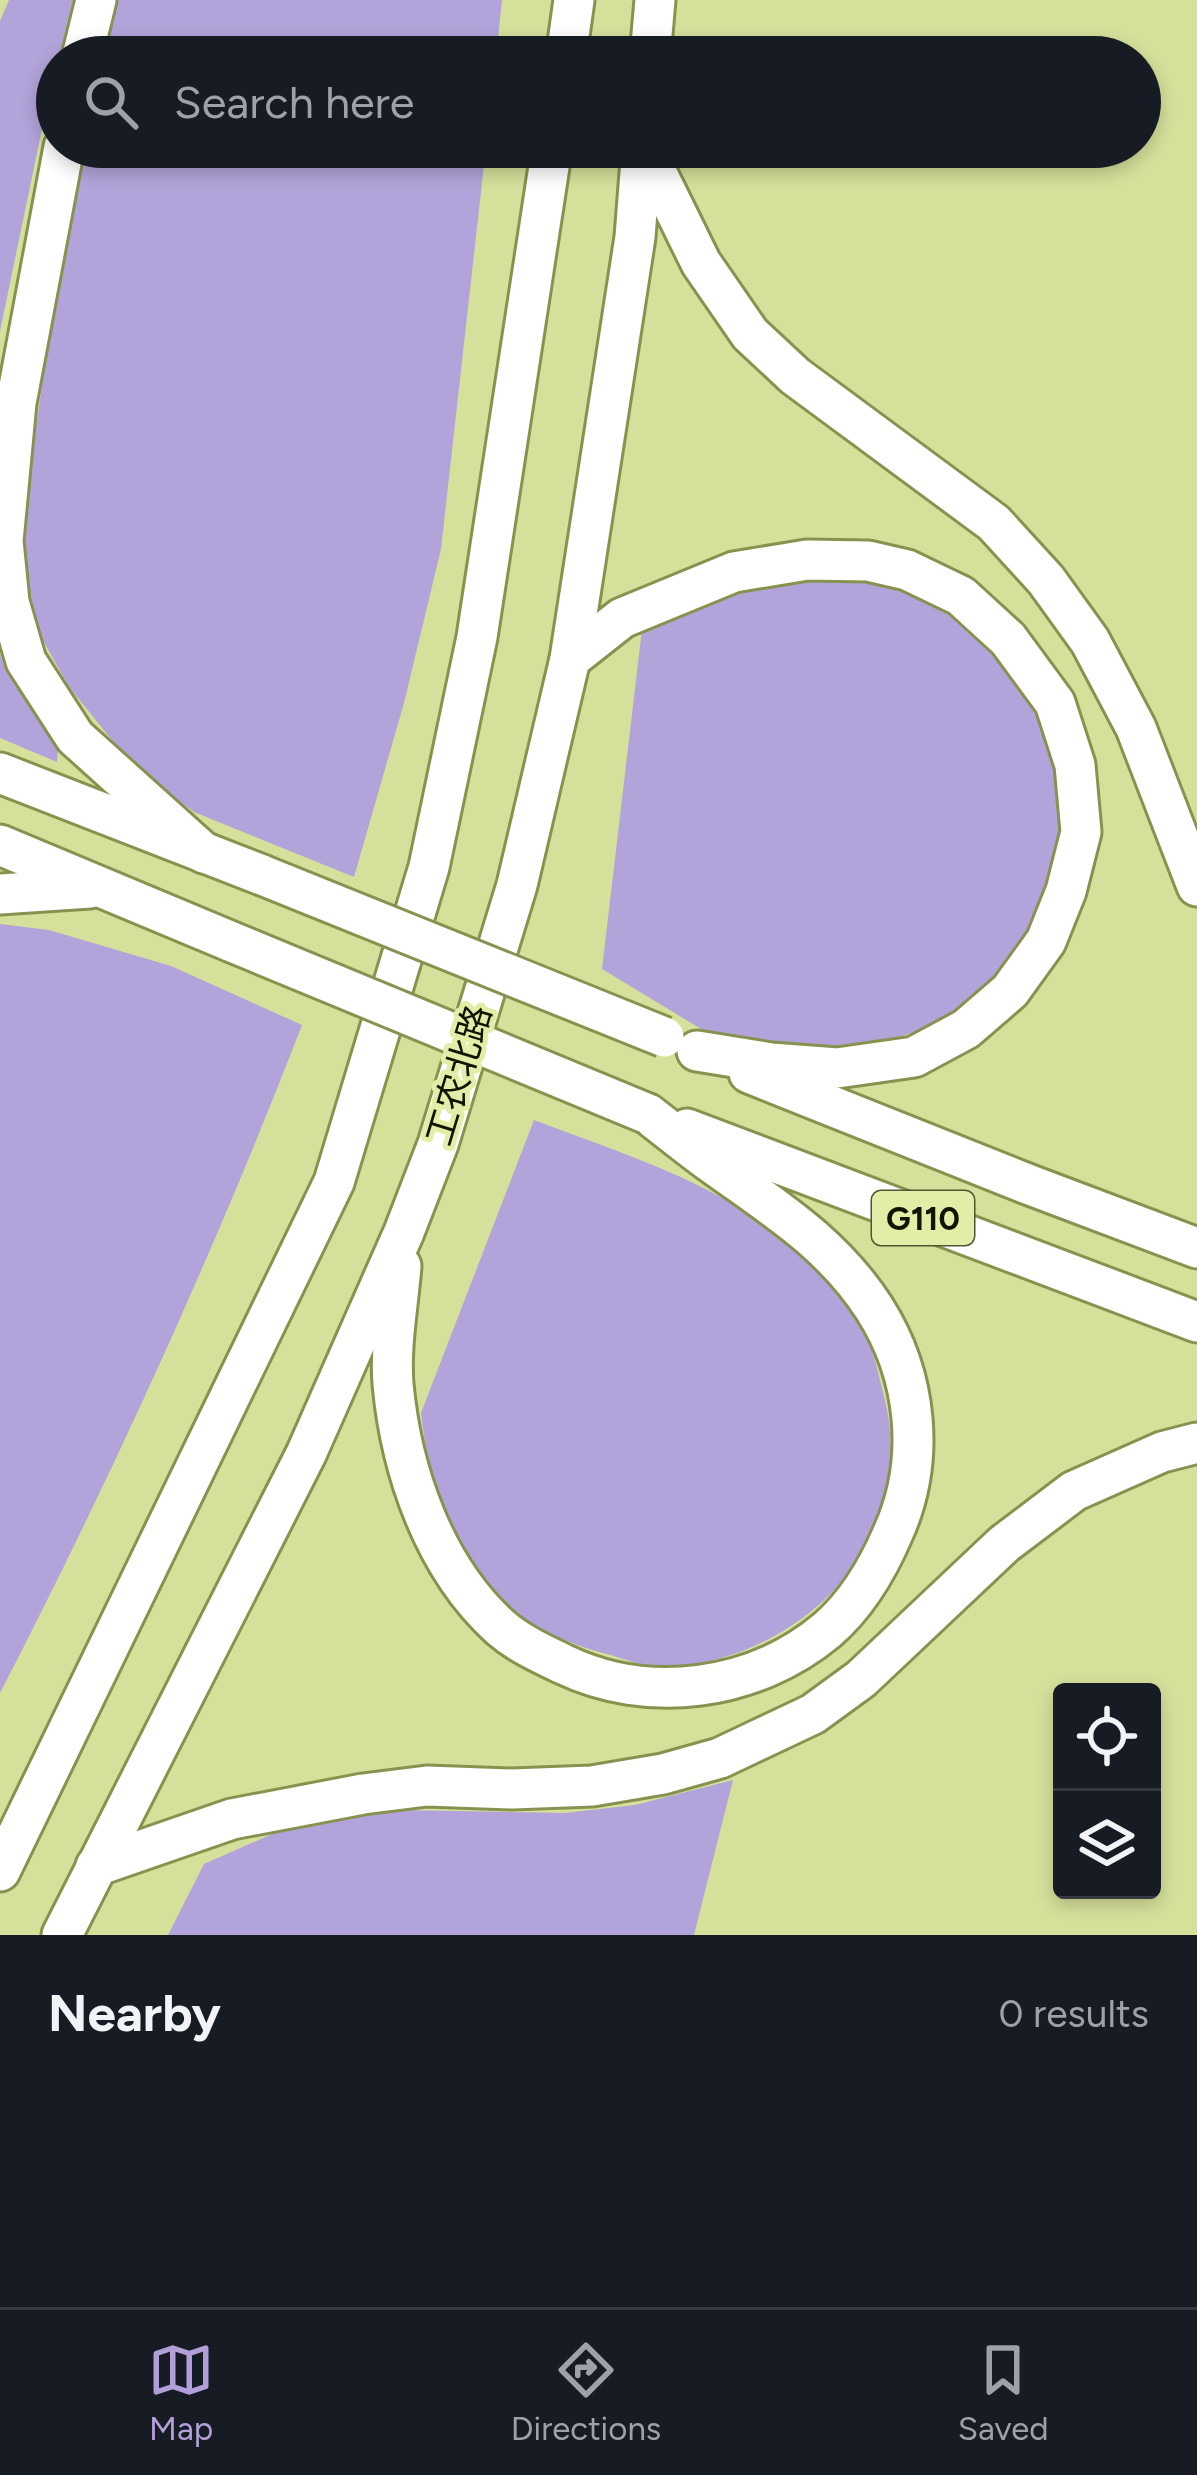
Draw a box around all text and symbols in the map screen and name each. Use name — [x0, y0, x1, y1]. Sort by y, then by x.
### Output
search box — [36, 36, 1161, 168]
icon: search — [78, 69, 144, 135]
text: Search here — [174, 75, 414, 129]
street label: 工农北路 — [417, 1000, 500, 1150]
road number: G110 — [872, 1191, 974, 1245]
map controls — [1053, 1683, 1161, 1899]
button: locate — [1053, 1683, 1161, 1791]
button: layers — [1053, 1791, 1161, 1899]
text: Nearby — [48, 1983, 221, 2044]
text: 0 results — [998, 1990, 1149, 2037]
tab: Map — [148, 2337, 214, 2448]
tab: Directions — [511, 2337, 661, 2448]
tab: Saved — [958, 2337, 1049, 2448]

